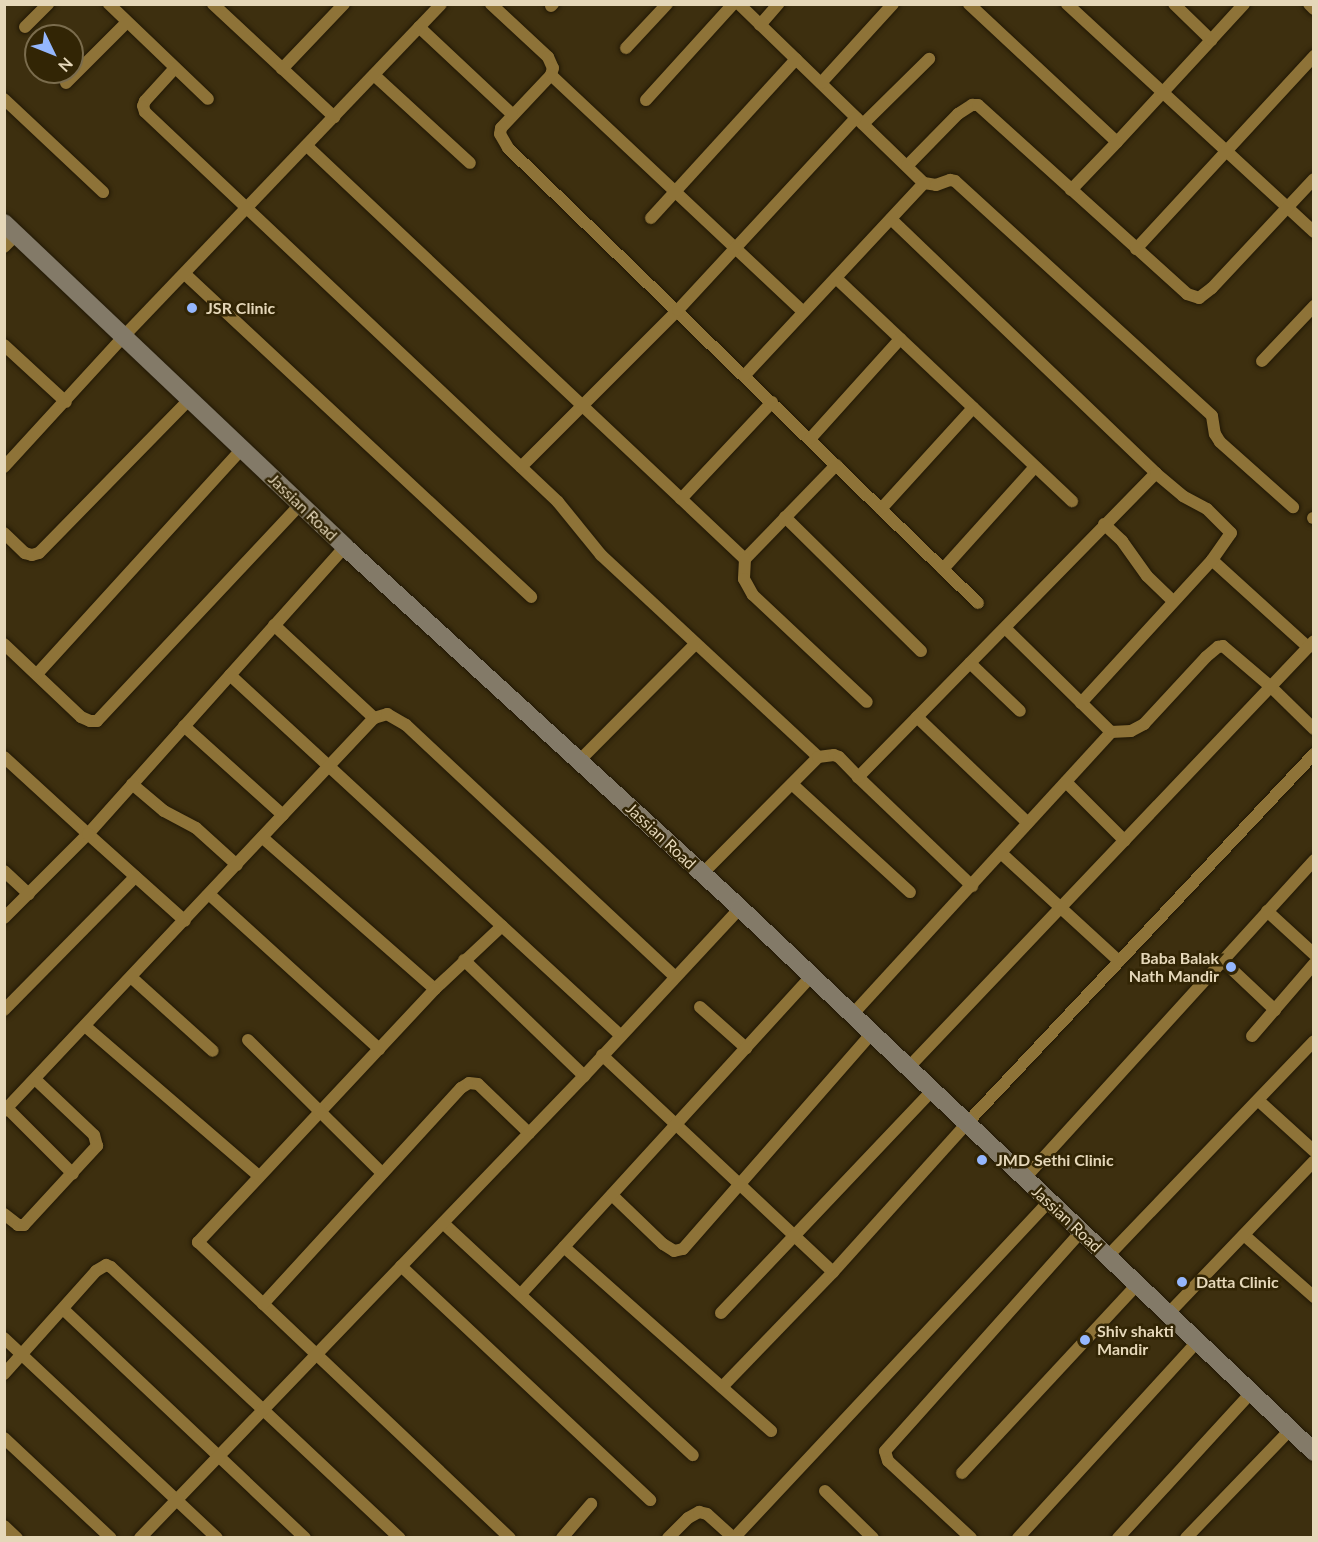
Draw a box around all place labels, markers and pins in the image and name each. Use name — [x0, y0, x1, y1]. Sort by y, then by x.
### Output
place label: JSR Clinic — [206, 298, 275, 318]
marker: JSR Clinic — [183, 299, 201, 317]
place label: Baba Balak Nath Mandir — [1129, 948, 1219, 986]
marker: Baba Balak Nath Mandir — [1224, 960, 1238, 974]
place label: JMD Sethi Clinic — [996, 1150, 1114, 1170]
marker: JMD Sethi Clinic — [973, 1151, 991, 1169]
place label: Datta Clinic — [1196, 1272, 1279, 1292]
marker: Datta Clinic — [1173, 1273, 1191, 1291]
place label: Shiv shakti Mandir — [1097, 1321, 1174, 1359]
marker: Shiv shakti Mandir — [1078, 1333, 1092, 1347]

